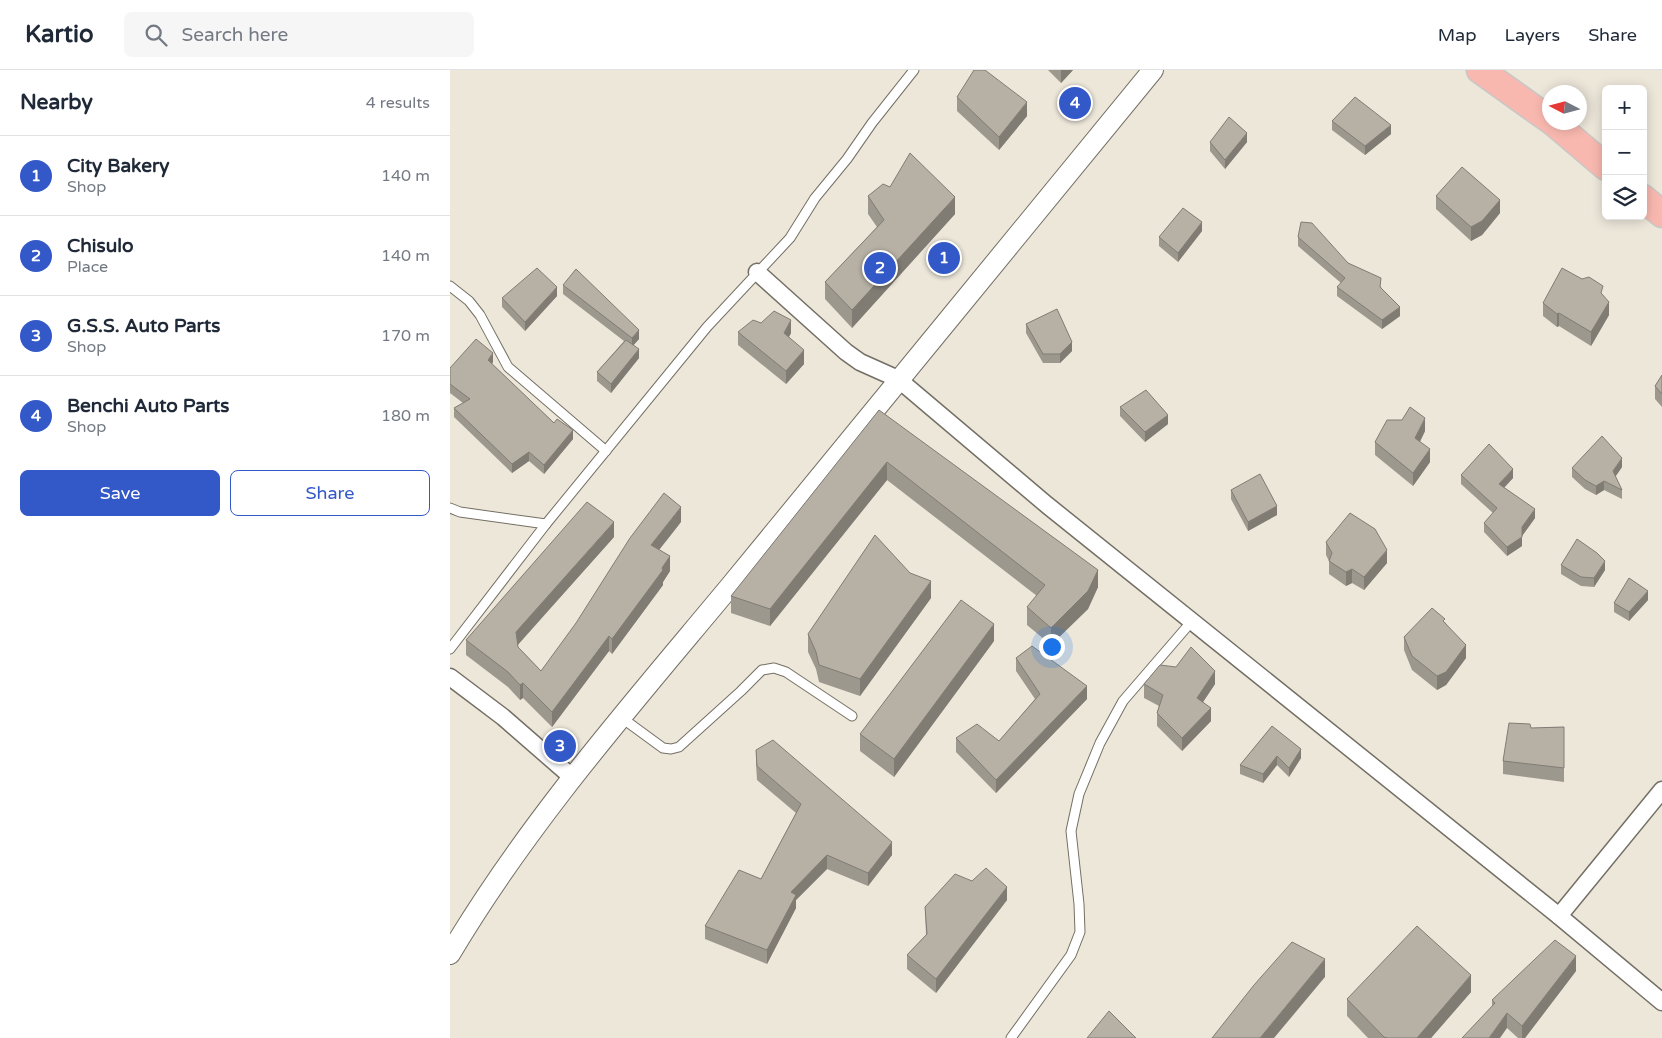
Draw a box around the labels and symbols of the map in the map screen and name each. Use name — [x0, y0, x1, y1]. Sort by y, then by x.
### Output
pin: 4 — [1059, 84, 1091, 122]
north arrow — [1542, 85, 1587, 130]
pin: 1 — [928, 239, 960, 277]
pin: 2 — [864, 249, 896, 287]
your location — [1039, 634, 1065, 660]
pin: 3 — [544, 727, 576, 765]

